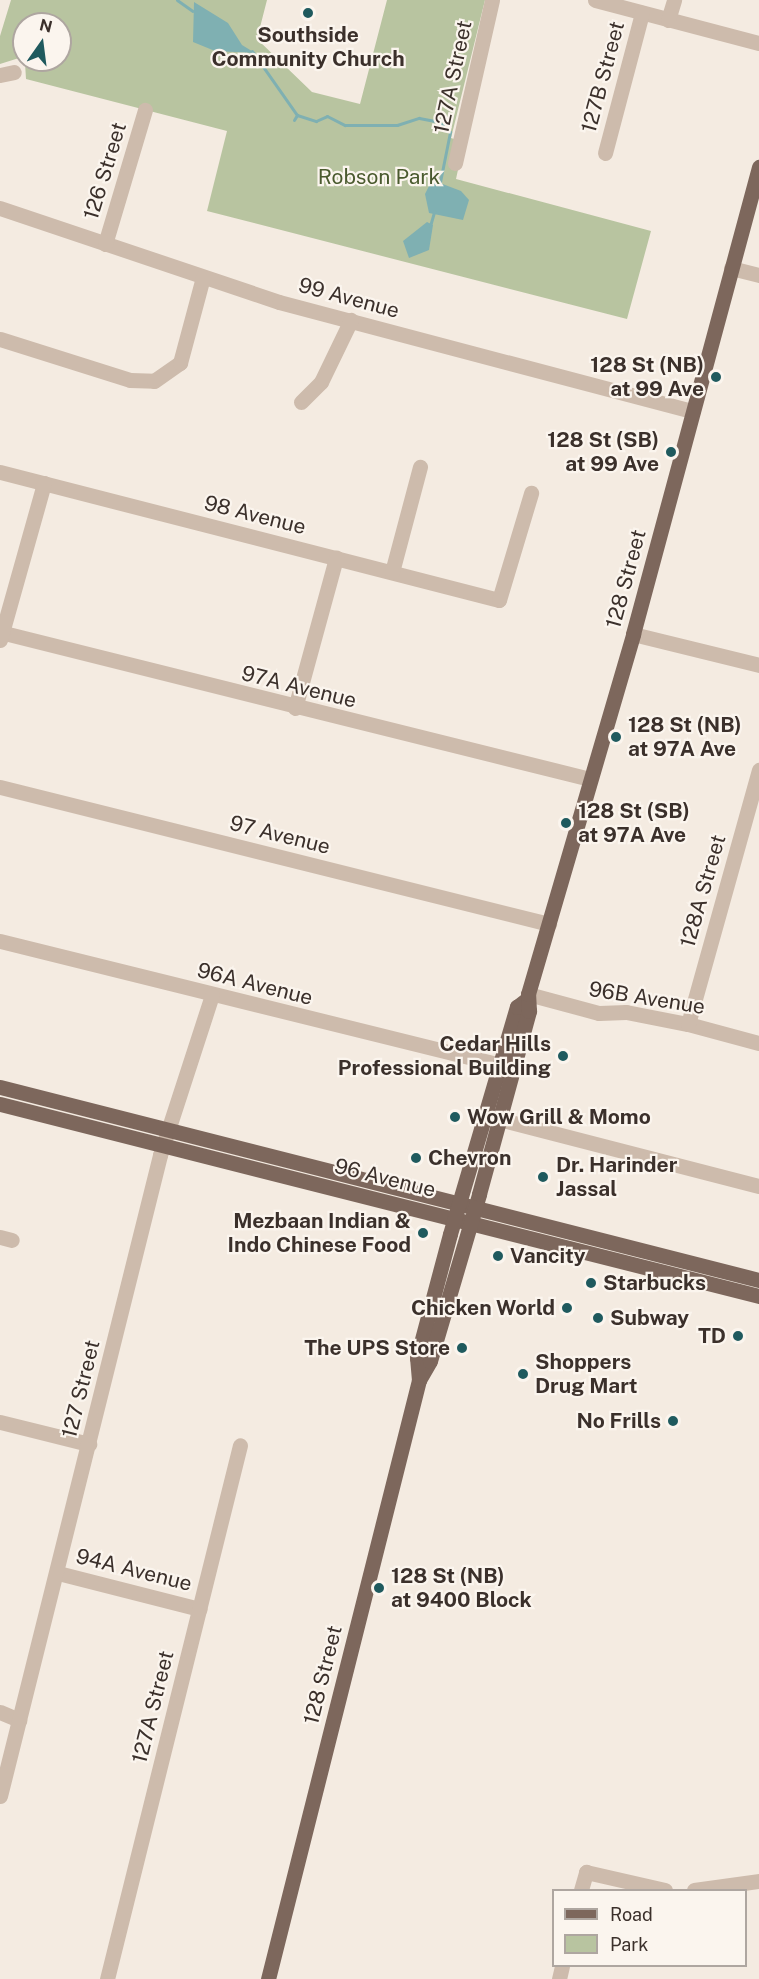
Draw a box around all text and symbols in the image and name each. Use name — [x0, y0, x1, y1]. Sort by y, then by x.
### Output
marker: Southside Community Church — [301, 6, 315, 20]
north arrow — [12, 12, 72, 72]
text: N — [38, 15, 54, 37]
street label: 127A Street — [429, 18, 477, 136]
street label: 127B Street — [576, 19, 630, 135]
place label: Southside Community Church — [211, 22, 405, 72]
street label: 126 Street — [78, 119, 132, 223]
park label: Robson Park — [318, 164, 440, 190]
street label: 99 Avenue — [296, 272, 402, 324]
place label: 128 St (NB) at 99 Ave — [590, 352, 704, 402]
marker: 128 St (NB) at 99 Ave — [709, 370, 723, 384]
place label: 128 St (SB) at 99 Ave — [547, 427, 659, 477]
marker: 128 St (SB) at 99 Ave — [664, 445, 678, 459]
street label: 98 Avenue — [202, 490, 308, 540]
street label: 128 Street — [601, 527, 651, 631]
street label: 97A Avenue — [239, 661, 359, 713]
place label: 128 St (NB) at 97A Ave — [628, 712, 742, 762]
marker: 128 St (NB) at 97A Ave — [609, 730, 623, 744]
place label: 128 St (SB) at 97A Ave — [578, 798, 690, 848]
street label: 97 Avenue — [227, 810, 333, 860]
marker: 128 St (SB) at 97A Ave — [559, 816, 573, 830]
street label: 128A Street — [675, 832, 731, 950]
street label: 96A Avenue — [195, 957, 315, 1011]
street label: 96B Avenue — [587, 976, 707, 1020]
place label: Cedar Hills Professional Building — [338, 1031, 551, 1081]
marker: Cedar Hills Professional Building — [556, 1049, 570, 1063]
place label: Wow Grill & Momo — [467, 1104, 651, 1130]
marker: Wow Grill & Momo — [448, 1110, 462, 1124]
place label: Chevron — [428, 1145, 511, 1171]
marker: Chevron — [409, 1151, 423, 1165]
place label: Dr. Harinder Jassal — [556, 1152, 677, 1202]
street label: 96 Avenue — [332, 1153, 438, 1203]
marker: Dr. Harinder Jassal — [534, 1168, 552, 1186]
place label: Mezbaan Indian & Indo Chinese Food — [227, 1208, 411, 1258]
marker: Mezbaan Indian & Indo Chinese Food — [416, 1226, 430, 1240]
place label: Vancity — [510, 1243, 586, 1269]
marker: Vancity — [491, 1249, 505, 1263]
place label: Starbucks — [603, 1270, 706, 1296]
marker: Starbucks — [584, 1276, 598, 1290]
place label: Chicken World — [411, 1295, 555, 1321]
marker: Chicken World — [560, 1301, 574, 1315]
place label: Subway — [610, 1305, 689, 1331]
marker: Subway — [591, 1311, 605, 1325]
place label: TD — [698, 1323, 726, 1349]
marker: TD — [731, 1329, 745, 1343]
place label: The UPS Store — [304, 1335, 450, 1361]
street label: 127 Street — [57, 1337, 105, 1441]
marker: The UPS Store — [455, 1341, 469, 1355]
place label: Shoppers Drug Mart — [535, 1349, 638, 1399]
marker: Shoppers Drug Mart — [516, 1367, 530, 1381]
place label: No Frills — [576, 1408, 661, 1434]
marker: No Frills — [666, 1414, 680, 1428]
street label: 94A Avenue — [74, 1543, 194, 1597]
place label: 128 St (NB) at 9400 Block — [391, 1563, 532, 1613]
marker: 128 St (NB) at 9400 Block — [372, 1581, 386, 1595]
street label: 128 Street — [299, 1623, 347, 1727]
street label: 127A Street — [127, 1648, 179, 1766]
legend — [552, 1889, 747, 1967]
text: Road — [610, 1904, 653, 1925]
text: Park — [610, 1934, 648, 1955]

